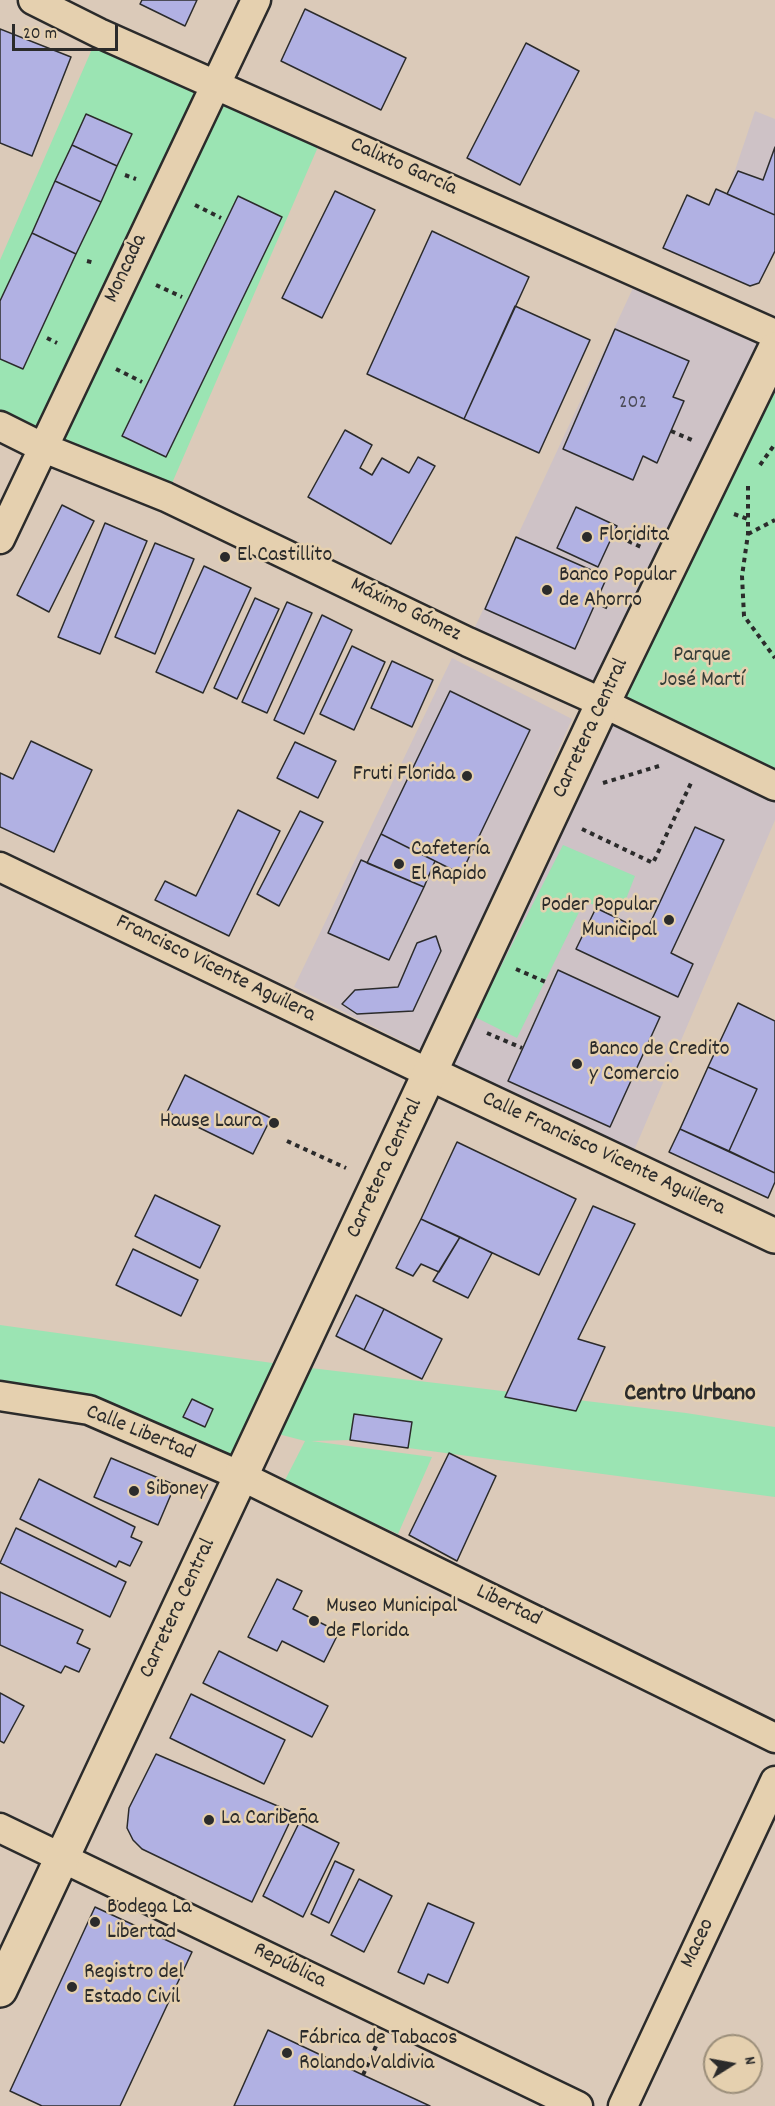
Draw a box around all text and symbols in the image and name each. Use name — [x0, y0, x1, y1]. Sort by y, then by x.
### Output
scale bar — [15, 12, 122, 50]
text: 20 m — [23, 22, 57, 47]
street label: Calixto García — [345, 133, 461, 203]
street label: Moncada — [100, 231, 154, 307]
house number: 202 — [619, 392, 647, 416]
place label: Floridita — [599, 524, 669, 550]
marker: Floridita — [580, 530, 594, 544]
place label: El Castillito — [237, 544, 332, 570]
marker: El Castillito — [218, 550, 232, 564]
place label: Banco Popular de Ahorro — [559, 564, 677, 616]
street label: Máximo Gómez — [345, 573, 465, 649]
marker: Banco Popular de Ahorro — [540, 583, 554, 597]
park label: Parque José Martí — [659, 644, 745, 696]
street label: Carretera Central — [548, 655, 636, 803]
place label: Fruti Florida — [353, 763, 455, 789]
marker: Fruti Florida — [460, 769, 474, 783]
place label: Cafetería El Rapido — [411, 838, 490, 890]
marker: Cafetería El Rapido — [392, 857, 406, 871]
place label: Poder Popular Municipal — [541, 894, 657, 945]
street label: Francisco Vicente Aguilera — [111, 910, 319, 1030]
marker: Poder Popular Municipal — [662, 913, 676, 927]
place label: Banco de Credito y Comercio — [589, 1038, 730, 1090]
marker: Banco de Credito y Comercio — [570, 1057, 584, 1071]
street label: Calle Francisco Vicente Aguilera — [477, 1087, 729, 1223]
street label: Carretera Central — [342, 1095, 430, 1243]
place label: Hause Laura — [160, 1110, 262, 1136]
marker: Hause Laura — [267, 1116, 281, 1130]
district label: Centro Urbano — [624, 1382, 756, 1410]
street label: Calle Libertad — [82, 1400, 198, 1468]
place label: Siboney — [146, 1478, 208, 1504]
marker: Siboney — [127, 1484, 141, 1498]
street label: Carretera Central — [135, 1535, 223, 1683]
street label: Libertad — [471, 1580, 545, 1634]
place label: Museo Municipal de Florida — [326, 1595, 457, 1646]
marker: Museo Municipal de Florida — [307, 1614, 321, 1628]
place label: La Caribeña — [221, 1807, 318, 1833]
marker: La Caribeña — [202, 1813, 216, 1827]
place label: Bodega La Libertad — [107, 1896, 192, 1948]
marker: Bodega La Libertad — [88, 1915, 102, 1929]
street label: Maceo — [676, 1915, 722, 1973]
street label: República — [248, 1938, 330, 1996]
place label: Registro del Estado Civil — [84, 1961, 184, 2012]
marker: Registro del Estado Civil — [65, 1980, 79, 1994]
place label: Fábrica de Tabacos Rolando Valdivia — [299, 2027, 458, 2078]
north arrow — [703, 2034, 763, 2094]
marker: Fábrica de Tabacos Rolando Valdivia — [280, 2046, 294, 2060]
text: N — [737, 2055, 761, 2067]

